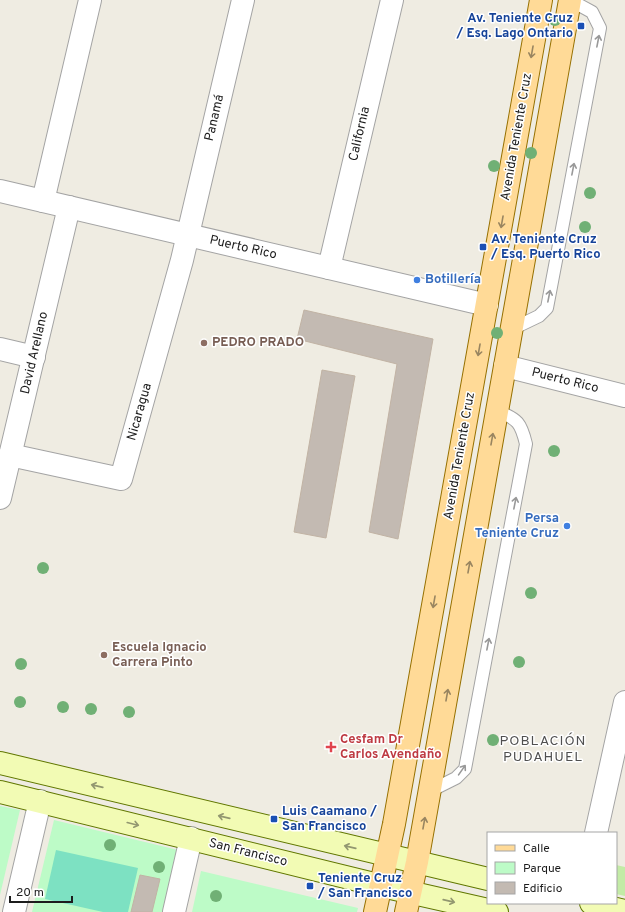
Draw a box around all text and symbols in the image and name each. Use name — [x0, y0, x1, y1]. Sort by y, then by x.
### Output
place label: Av. Teniente Cruz / Esq. Lago Ontario — [456, 11, 573, 42]
marker: Av. Teniente Cruz / Esq. Lago Ontario — [576, 21, 586, 31]
one-way arrow — [594, 35, 602, 48]
one-way arrow — [527, 45, 535, 58]
street label: Avenida Teniente Cruz — [498, 72, 536, 202]
street label: Panamá — [202, 93, 228, 143]
street label: California — [346, 105, 374, 163]
one-way arrow — [570, 163, 578, 176]
one-way arrow — [498, 215, 506, 228]
street label: Puerto Rico — [208, 232, 278, 264]
place label: Av. Teniente Cruz / Esq. Puerto Rico — [490, 232, 601, 263]
marker: Av. Teniente Cruz / Esq. Puerto Rico — [478, 242, 488, 252]
place label: Botillería — [425, 272, 481, 288]
marker: Botillería — [412, 275, 422, 285]
one-way arrow — [545, 290, 553, 303]
street label: David Arellano — [18, 310, 52, 396]
place label: PEDRO PRADO — [212, 335, 304, 351]
marker: PEDRO PRADO — [199, 338, 209, 348]
one-way arrow — [475, 343, 483, 356]
street label: Puerto Rico — [530, 365, 600, 397]
street label: Nicaragua — [124, 381, 156, 443]
street label: Avenida Teniente Cruz — [441, 391, 479, 521]
one-way arrow — [488, 433, 496, 446]
one-way arrow — [511, 496, 519, 509]
place label: Persa Teniente Cruz — [475, 511, 559, 542]
marker: Persa Teniente Cruz — [562, 521, 572, 531]
one-way arrow — [466, 561, 474, 574]
one-way arrow — [430, 595, 438, 608]
one-way arrow — [485, 638, 493, 651]
place label: Escuela Ignacio Carrera Pinto — [112, 640, 207, 671]
marker: Escuela Ignacio Carrera Pinto — [99, 650, 109, 660]
one-way arrow — [443, 689, 451, 702]
place label: Cesfam Dr Carlos Avendaño — [340, 732, 442, 763]
district label: POBLACIÓN PUDAHUEL — [499, 732, 587, 766]
marker: Cesfam Dr Carlos Avendaño — [325, 741, 337, 753]
one-way arrow — [458, 765, 466, 776]
one-way arrow — [91, 782, 104, 790]
place label: Luis Caamano / San Francisco — [282, 804, 377, 835]
one-way arrow — [218, 812, 231, 820]
marker: Luis Caamano / San Francisco — [269, 814, 279, 824]
one-way arrow — [420, 817, 428, 830]
one-way arrow — [126, 821, 139, 828]
legend — [487, 832, 617, 904]
street label: San Francisco — [207, 836, 289, 870]
text: Calle — [523, 841, 550, 857]
one-way arrow — [344, 842, 357, 850]
text: Parque — [523, 861, 561, 877]
place label: Teniente Cruz / San Francisco — [317, 871, 412, 902]
scale bar — [10, 878, 72, 904]
marker: Teniente Cruz / San Francisco — [305, 881, 315, 891]
text: Edificio — [523, 881, 563, 897]
text: 20 m — [16, 885, 44, 901]
one-way arrow — [442, 898, 455, 906]

